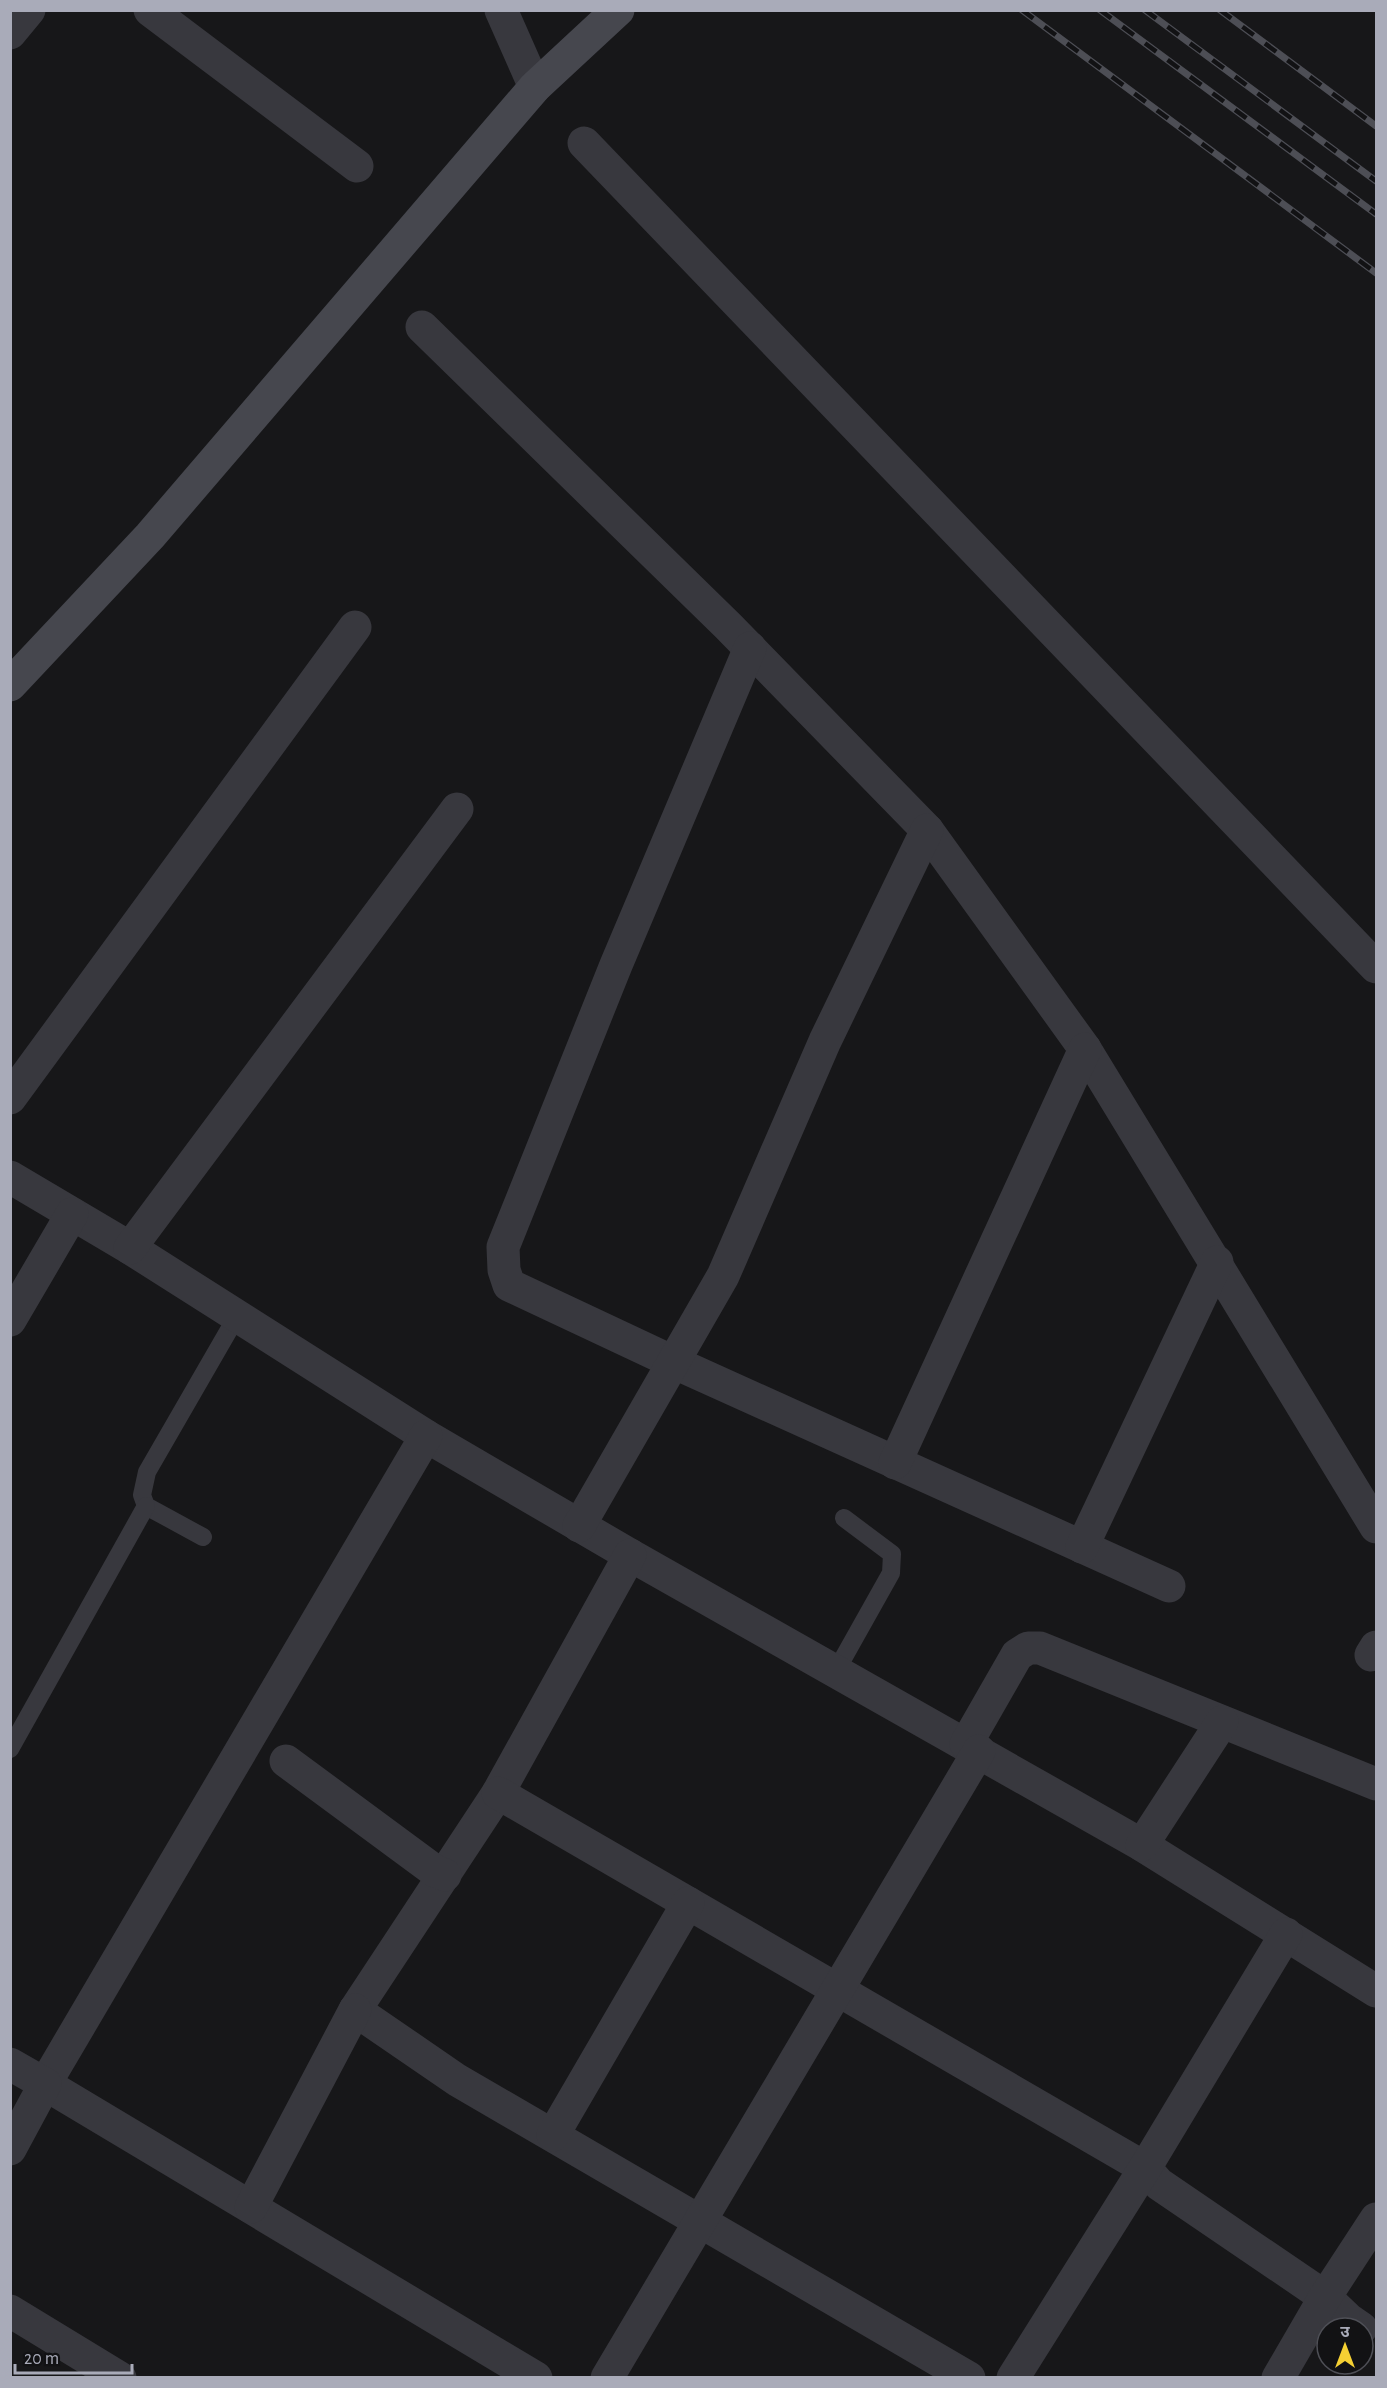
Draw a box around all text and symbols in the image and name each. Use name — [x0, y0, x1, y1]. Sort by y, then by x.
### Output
north arrow — [1315, 2316, 1375, 2376]
text: उ — [1340, 2324, 1350, 2340]
scale bar — [15, 2337, 132, 2375]
text: 20 m — [24, 2350, 59, 2368]

